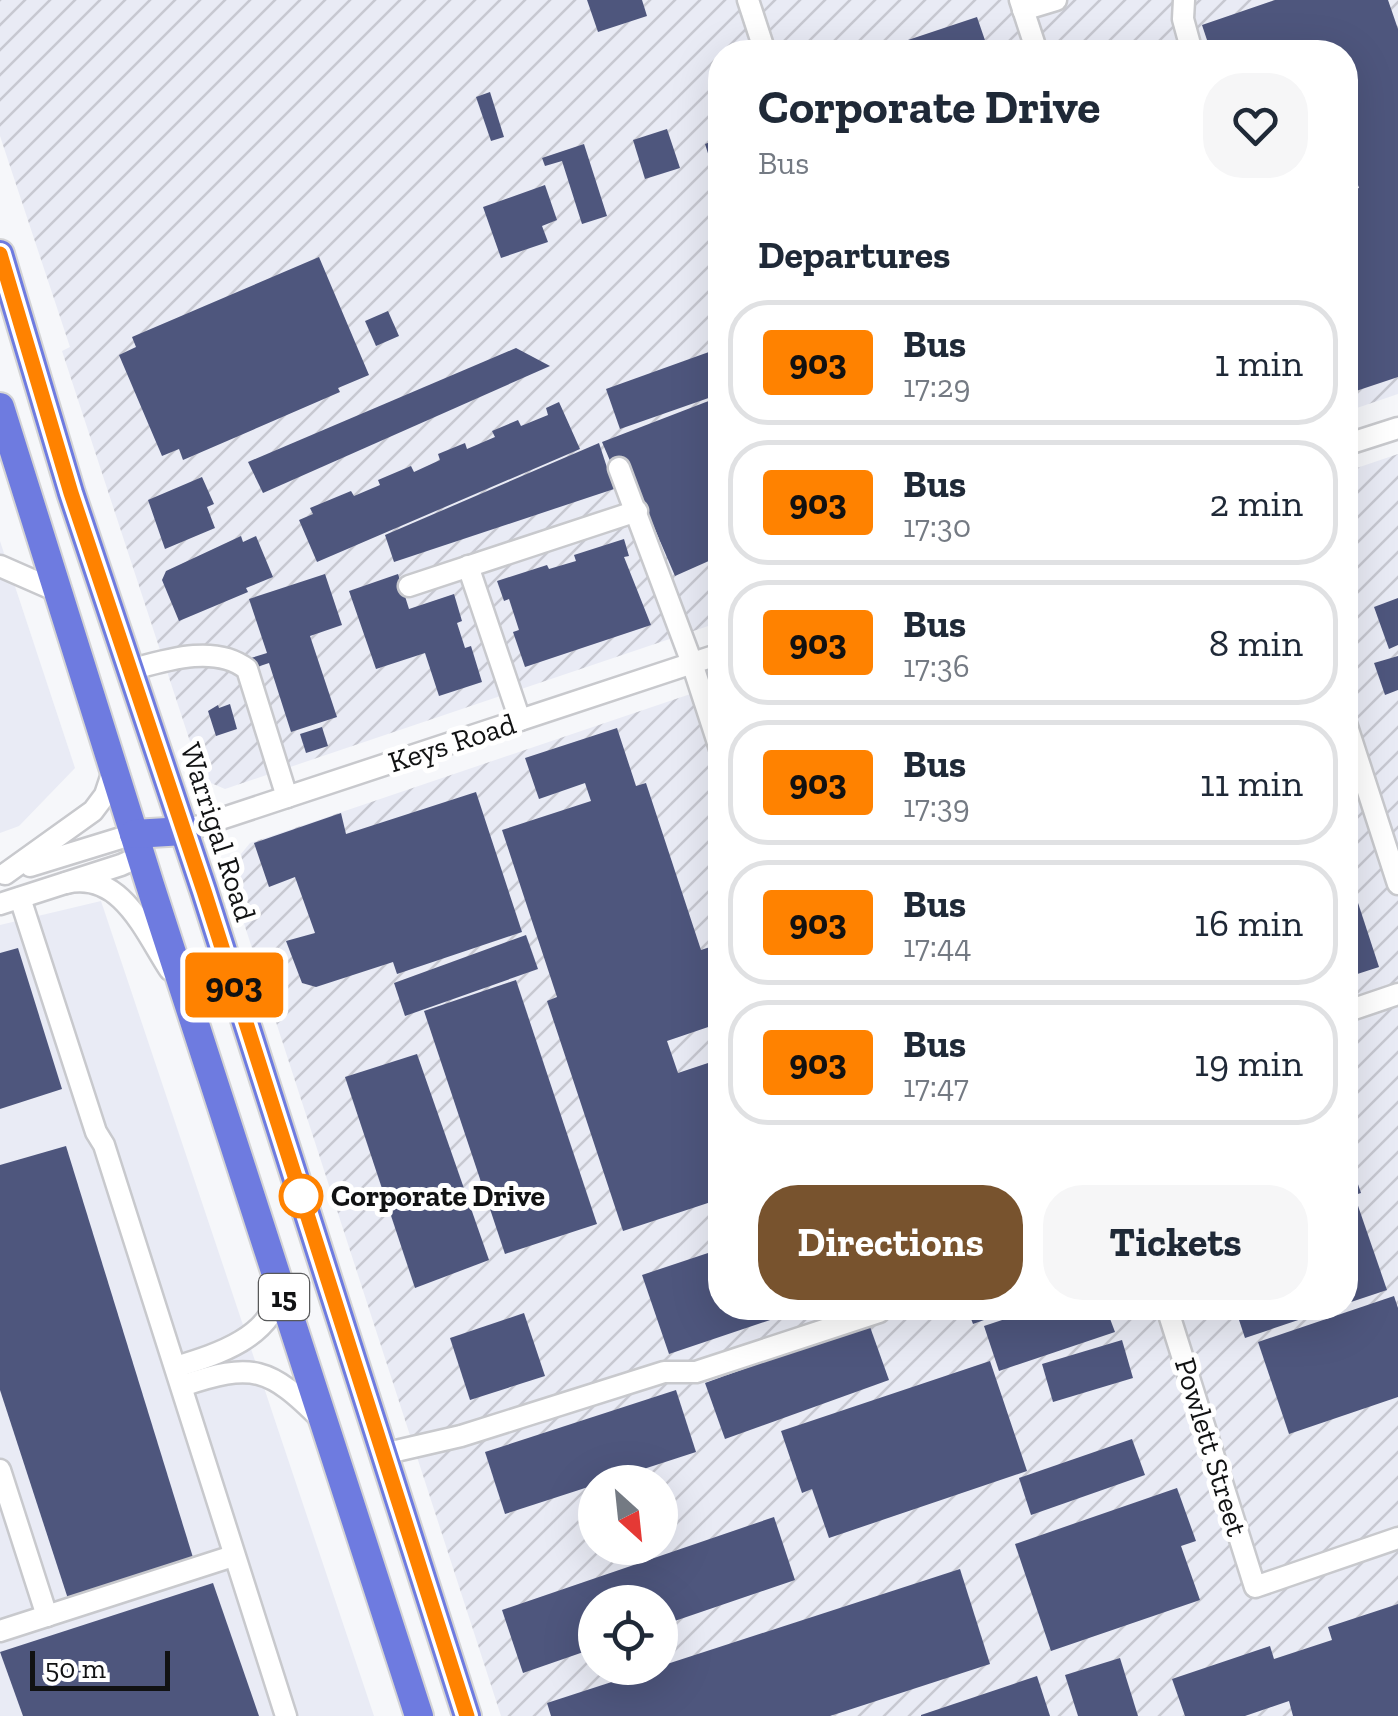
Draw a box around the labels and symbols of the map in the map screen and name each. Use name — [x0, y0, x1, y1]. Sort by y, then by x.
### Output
street label: Keys Road — [384, 705, 521, 780]
street label: Warrigal Road — [172, 738, 264, 926]
line badge: 903 — [176, 952, 292, 1018]
marker: Corporate Drive — [280, 1175, 322, 1217]
place label: Corporate Drive — [331, 1178, 545, 1214]
road number: 15 — [259, 1274, 309, 1320]
street label: Powlett Street — [1167, 1354, 1255, 1540]
north arrow — [578, 1465, 678, 1565]
scale bar — [30, 1646, 170, 1690]

